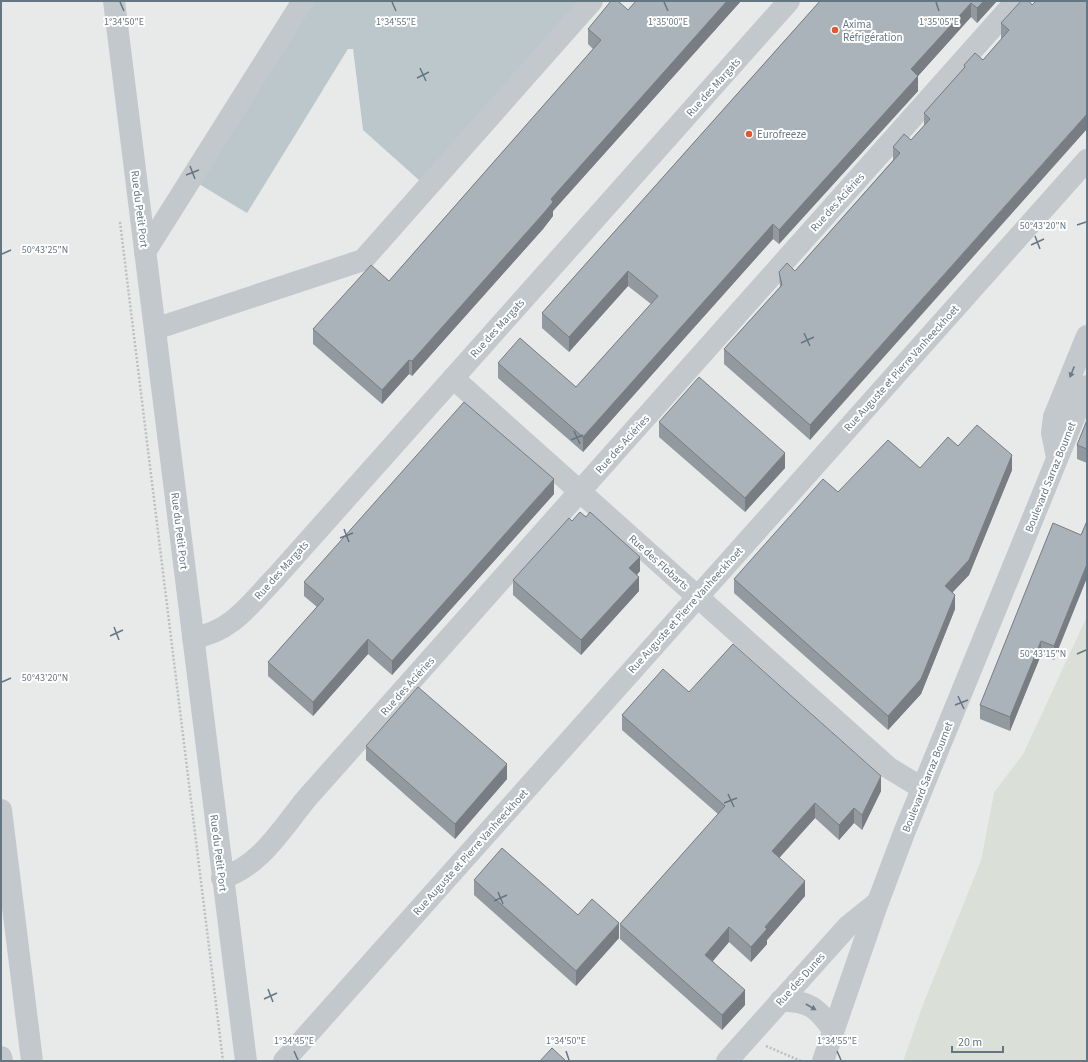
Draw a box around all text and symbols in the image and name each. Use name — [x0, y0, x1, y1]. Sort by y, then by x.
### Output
text: 1°34'50"E — [104, 15, 144, 29]
text: 1°34'55"E — [376, 15, 416, 29]
text: 1°35'00"E — [648, 15, 688, 29]
text: 1°35'05"E — [919, 15, 959, 29]
place label: Axima Réfrigération — [843, 17, 903, 45]
marker: Axima Réfrigération — [830, 25, 840, 35]
street label: Rue des Margats — [683, 54, 744, 120]
place label: Eurofreeze — [757, 127, 807, 142]
marker: Eurofreeze — [744, 129, 754, 139]
street label: Rue du Petit Port — [127, 170, 152, 249]
street label: Rue des Aciéries — [807, 170, 868, 235]
text: 50°43'20"N — [1020, 219, 1066, 233]
text: 50°43'25"N — [22, 243, 68, 257]
street label: Rue des Margats — [467, 295, 528, 361]
street label: Rue Auguste et Pierre Vanheeckhoet — [841, 302, 962, 435]
one-way arrow — [1069, 367, 1075, 378]
street label: Rue des Aciéries — [592, 412, 653, 477]
street label: Boulevard Sarraz Bournet — [1021, 420, 1080, 535]
street label: Rue du Petit Port — [167, 492, 192, 571]
street label: Rue des Flobarts — [625, 531, 692, 594]
street label: Rue des Margats — [251, 537, 312, 603]
street label: Rue Auguste et Pierre Vanheeckhoet — [625, 544, 746, 677]
text: 50°43'15"N — [1020, 647, 1066, 661]
street label: Rue des Aciéries — [377, 654, 438, 719]
text: 50°43'20"N — [22, 671, 68, 685]
street label: Boulevard Sarraz Bournet — [898, 720, 957, 835]
street label: Rue Auguste et Pierre Vanheeckhoet — [410, 786, 531, 919]
street label: Rue du Petit Port — [206, 814, 231, 893]
street label: Rue des Dunes — [772, 949, 829, 1009]
one-way arrow — [805, 1004, 817, 1011]
scale bar — [952, 1028, 1003, 1054]
text: 1°34'45"E — [274, 1034, 314, 1048]
text: 1°34'50"E — [546, 1034, 586, 1048]
text: 1°34'55"E — [817, 1034, 857, 1048]
text: 20 m — [958, 1034, 982, 1051]

